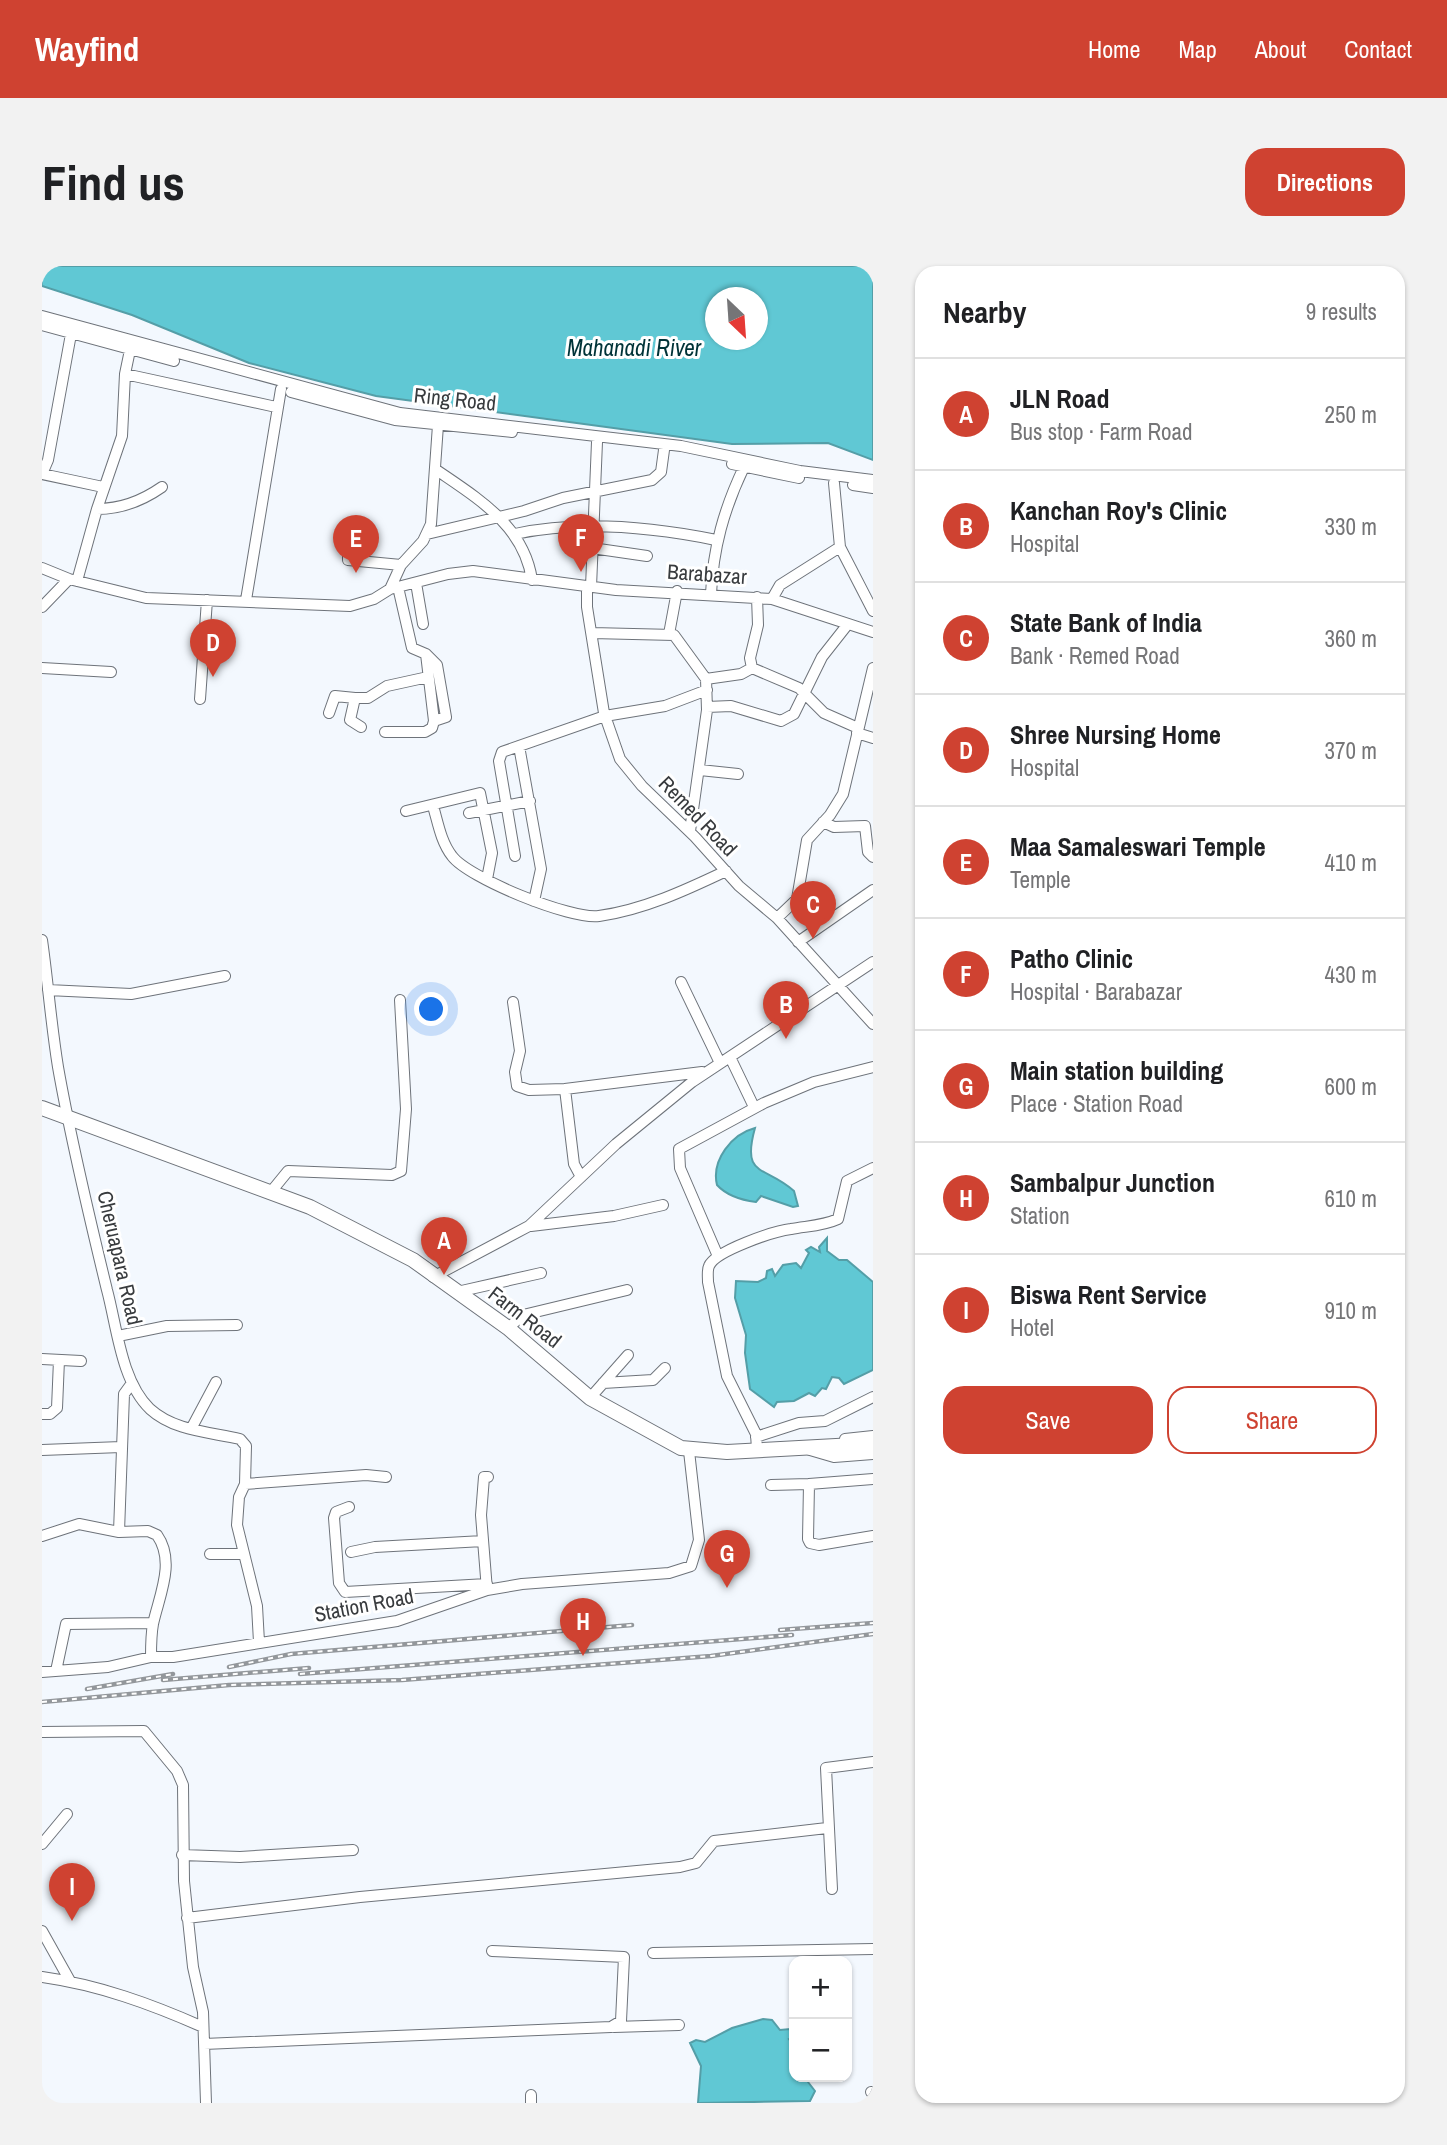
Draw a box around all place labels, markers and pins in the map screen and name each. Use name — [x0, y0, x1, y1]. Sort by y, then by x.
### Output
pin: F — [558, 514, 604, 572]
pin: E — [333, 515, 379, 573]
pin: D — [190, 619, 236, 677]
pin: C — [790, 881, 836, 939]
pin: B — [763, 981, 809, 1039]
pin: A — [421, 1217, 467, 1275]
pin: G — [704, 1530, 750, 1588]
pin: H — [560, 1598, 606, 1656]
pin: I — [49, 1863, 95, 1921]

